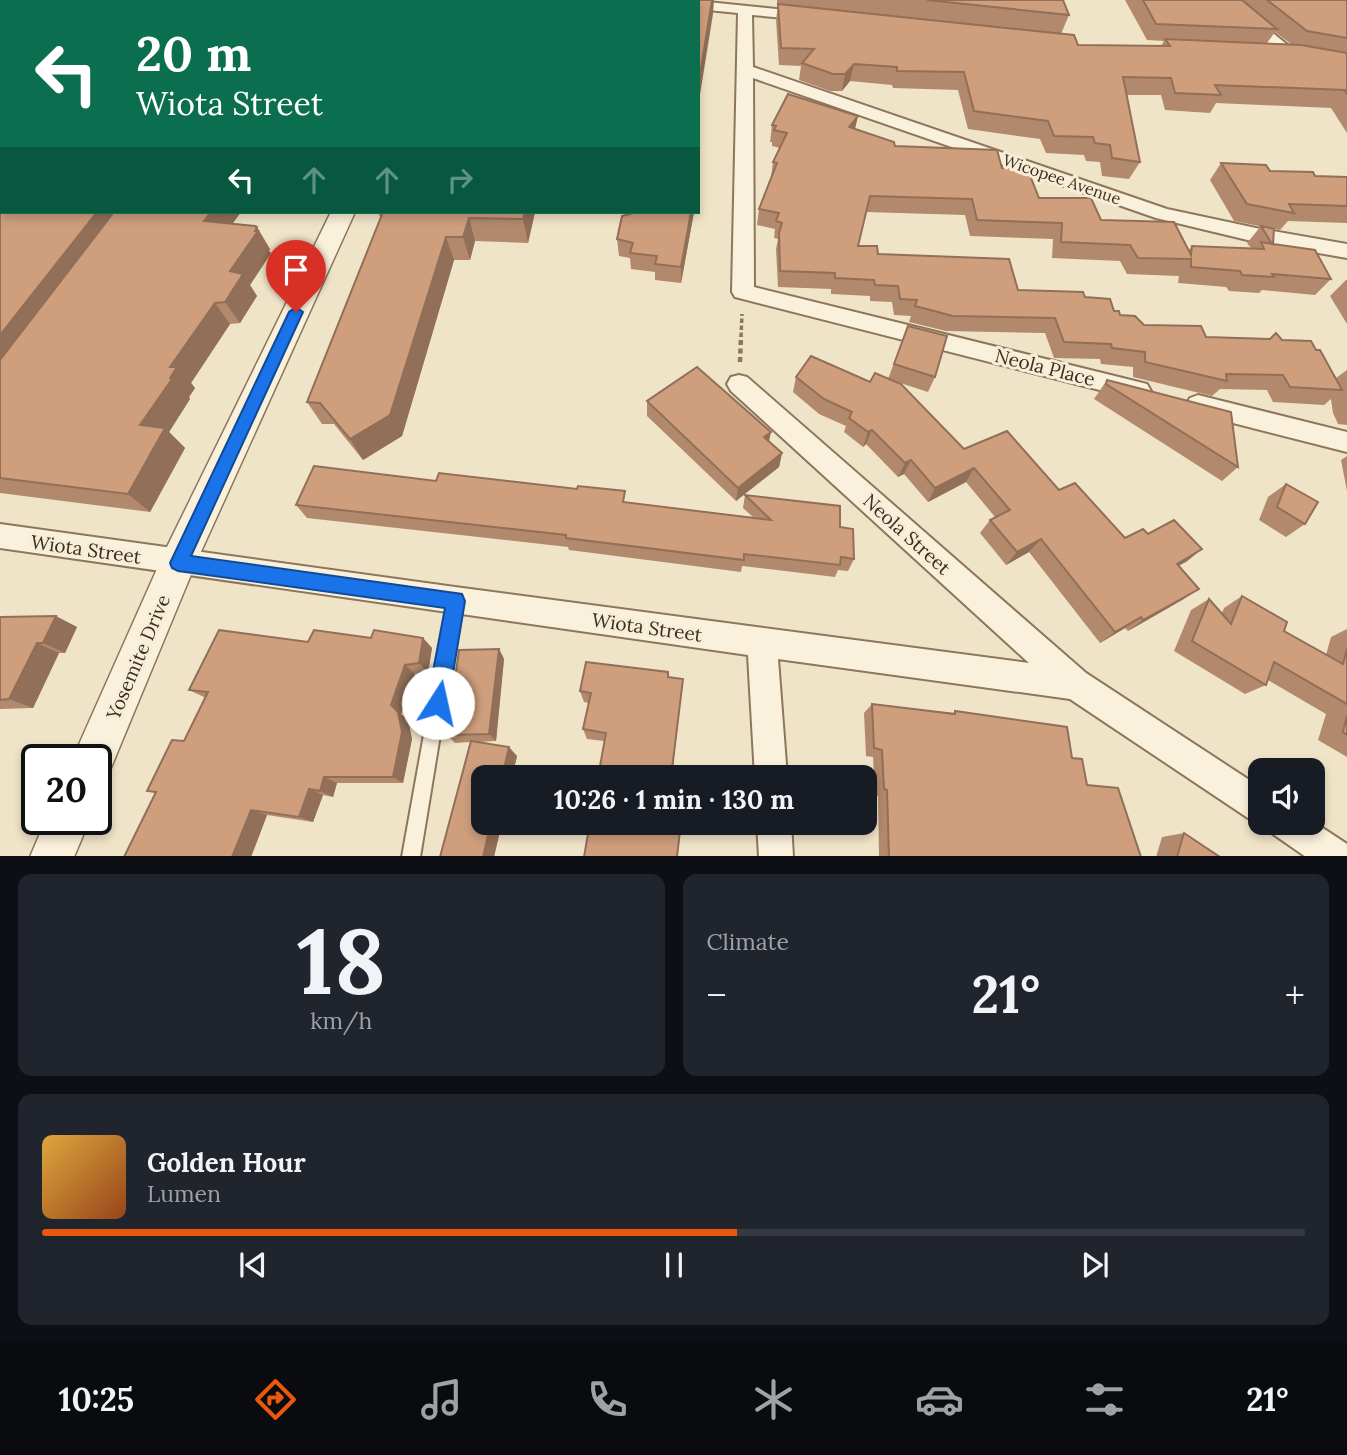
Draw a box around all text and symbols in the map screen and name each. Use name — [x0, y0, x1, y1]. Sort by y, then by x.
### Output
text: 20 m — [136, 22, 251, 84]
icon: left — [21, 28, 112, 119]
text: Wiota Street — [136, 83, 323, 124]
street label: Wicopee Avenue — [1000, 149, 1124, 209]
icon: left — [222, 161, 260, 199]
icon: ahead — [295, 161, 333, 199]
icon: ahead — [368, 161, 406, 199]
icon: right — [441, 161, 479, 199]
pin — [266, 240, 326, 312]
icon: arrive — [277, 251, 315, 289]
street label: Neola Place — [992, 343, 1098, 391]
street label: Neola Street — [858, 488, 956, 580]
street label: Wiota Street — [29, 529, 143, 569]
street label: Yosemite Drive — [100, 591, 175, 724]
street label: Wiota Street — [590, 607, 704, 647]
position arrow — [401, 666, 475, 740]
speed limit sign: 20 — [21, 744, 112, 835]
map controls — [1248, 758, 1325, 835]
button: sound — [1248, 758, 1325, 835]
text: 10:26 · 1 min · 130 m — [554, 783, 794, 816]
text: 18 — [297, 902, 386, 1019]
text: Climate — [707, 927, 789, 956]
text: 21° — [971, 961, 1040, 1027]
text: − — [707, 971, 727, 1019]
text: + — [1285, 971, 1305, 1019]
text: km/h — [310, 1006, 372, 1035]
text: Golden Hour — [147, 1146, 306, 1179]
text: Lumen — [147, 1179, 221, 1208]
icon: previous — [234, 1246, 272, 1284]
icon: pause — [655, 1246, 693, 1284]
icon: next — [1076, 1246, 1114, 1284]
icon: directions — [251, 1375, 300, 1424]
icon: music — [417, 1375, 466, 1424]
icon: phone — [583, 1375, 632, 1424]
icon: climate — [749, 1375, 798, 1424]
icon: car — [915, 1375, 964, 1424]
icon: filters — [1080, 1375, 1129, 1424]
text: 10:25 — [58, 1379, 134, 1420]
text: 21° — [1246, 1379, 1289, 1420]

